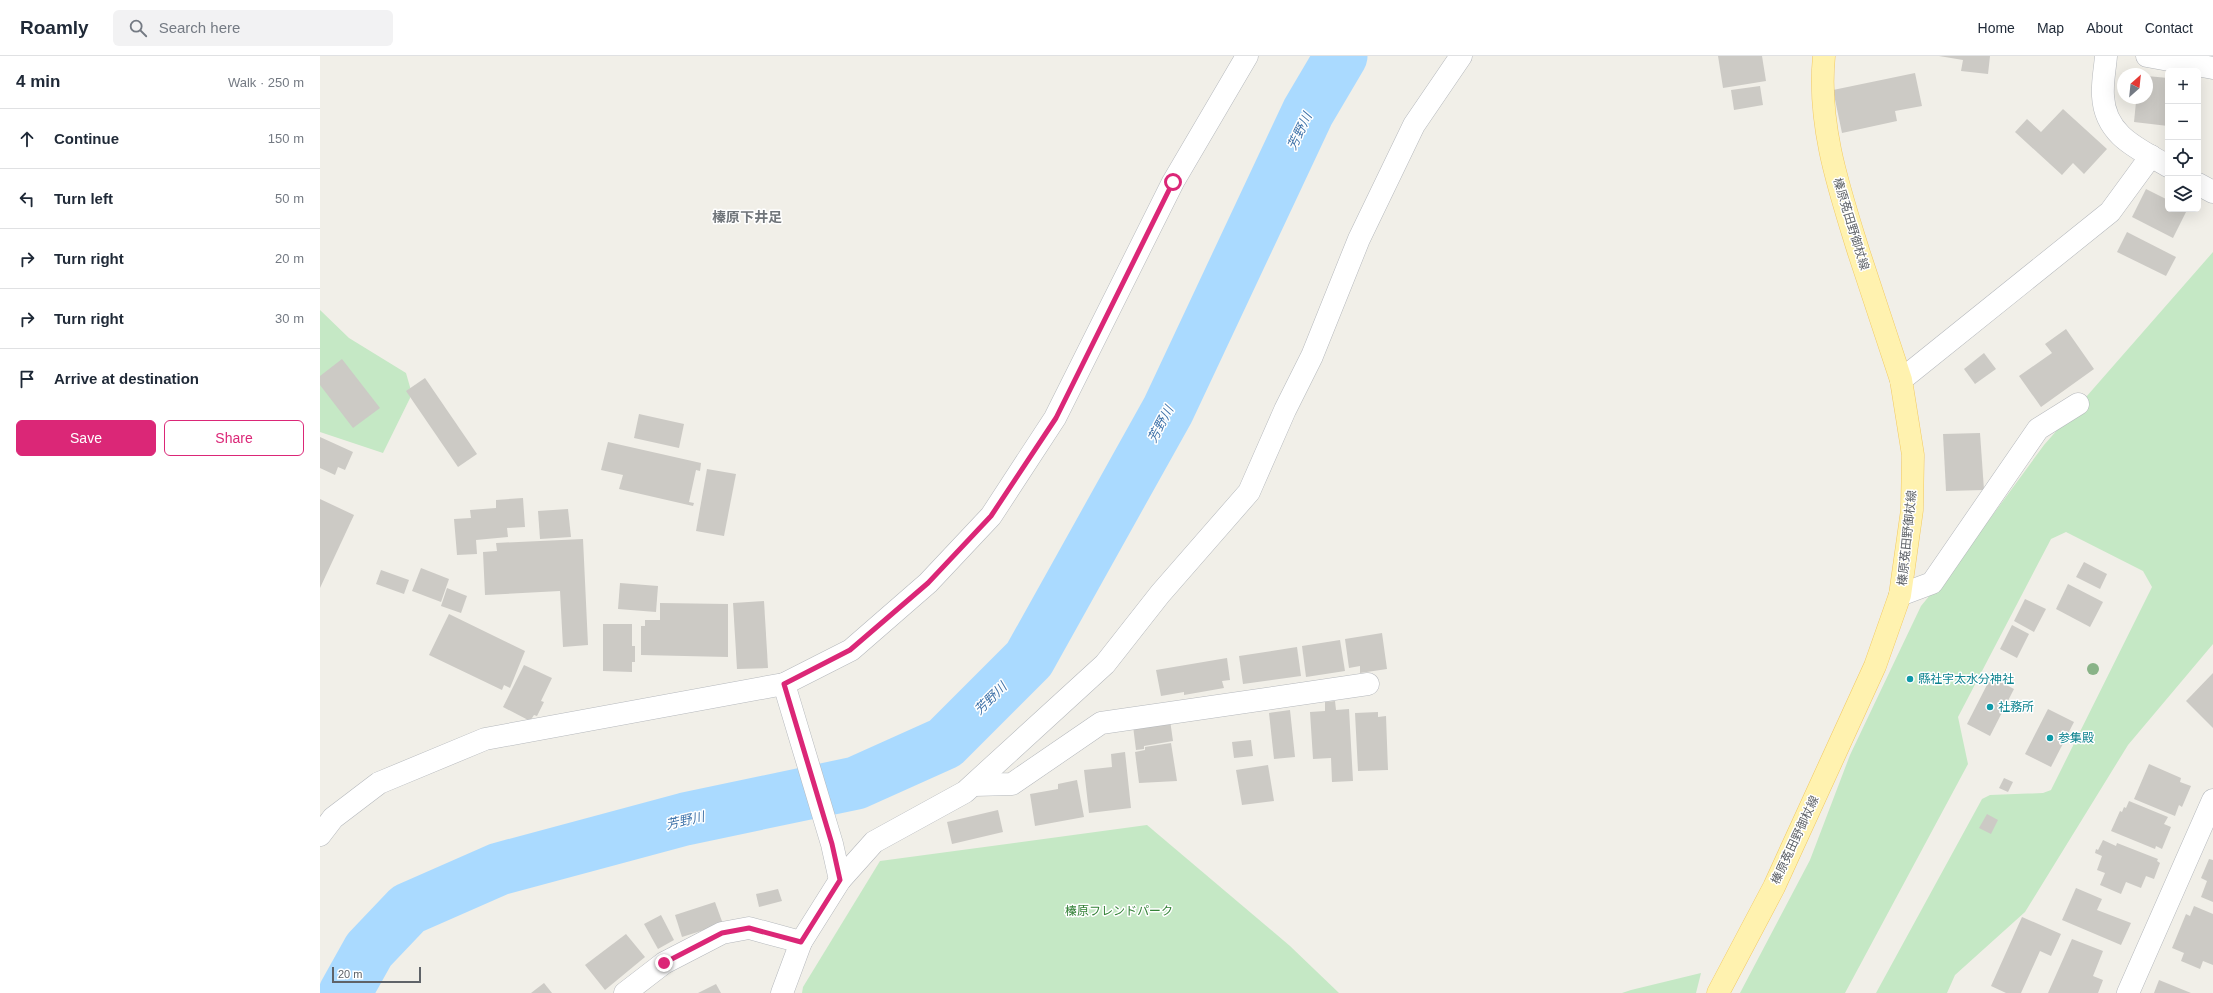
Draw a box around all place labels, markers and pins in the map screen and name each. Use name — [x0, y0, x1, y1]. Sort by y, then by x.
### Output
place label: 縣社宇太水分神社 — [1918, 672, 2014, 686]
marker: 縣社宇太水分神社 — [1905, 674, 1915, 684]
place label: 社務所 — [1998, 700, 2034, 714]
marker: 社務所 — [1985, 702, 1995, 712]
place label: 参集殿 — [2058, 731, 2094, 745]
marker: 参集殿 — [2045, 733, 2055, 743]

